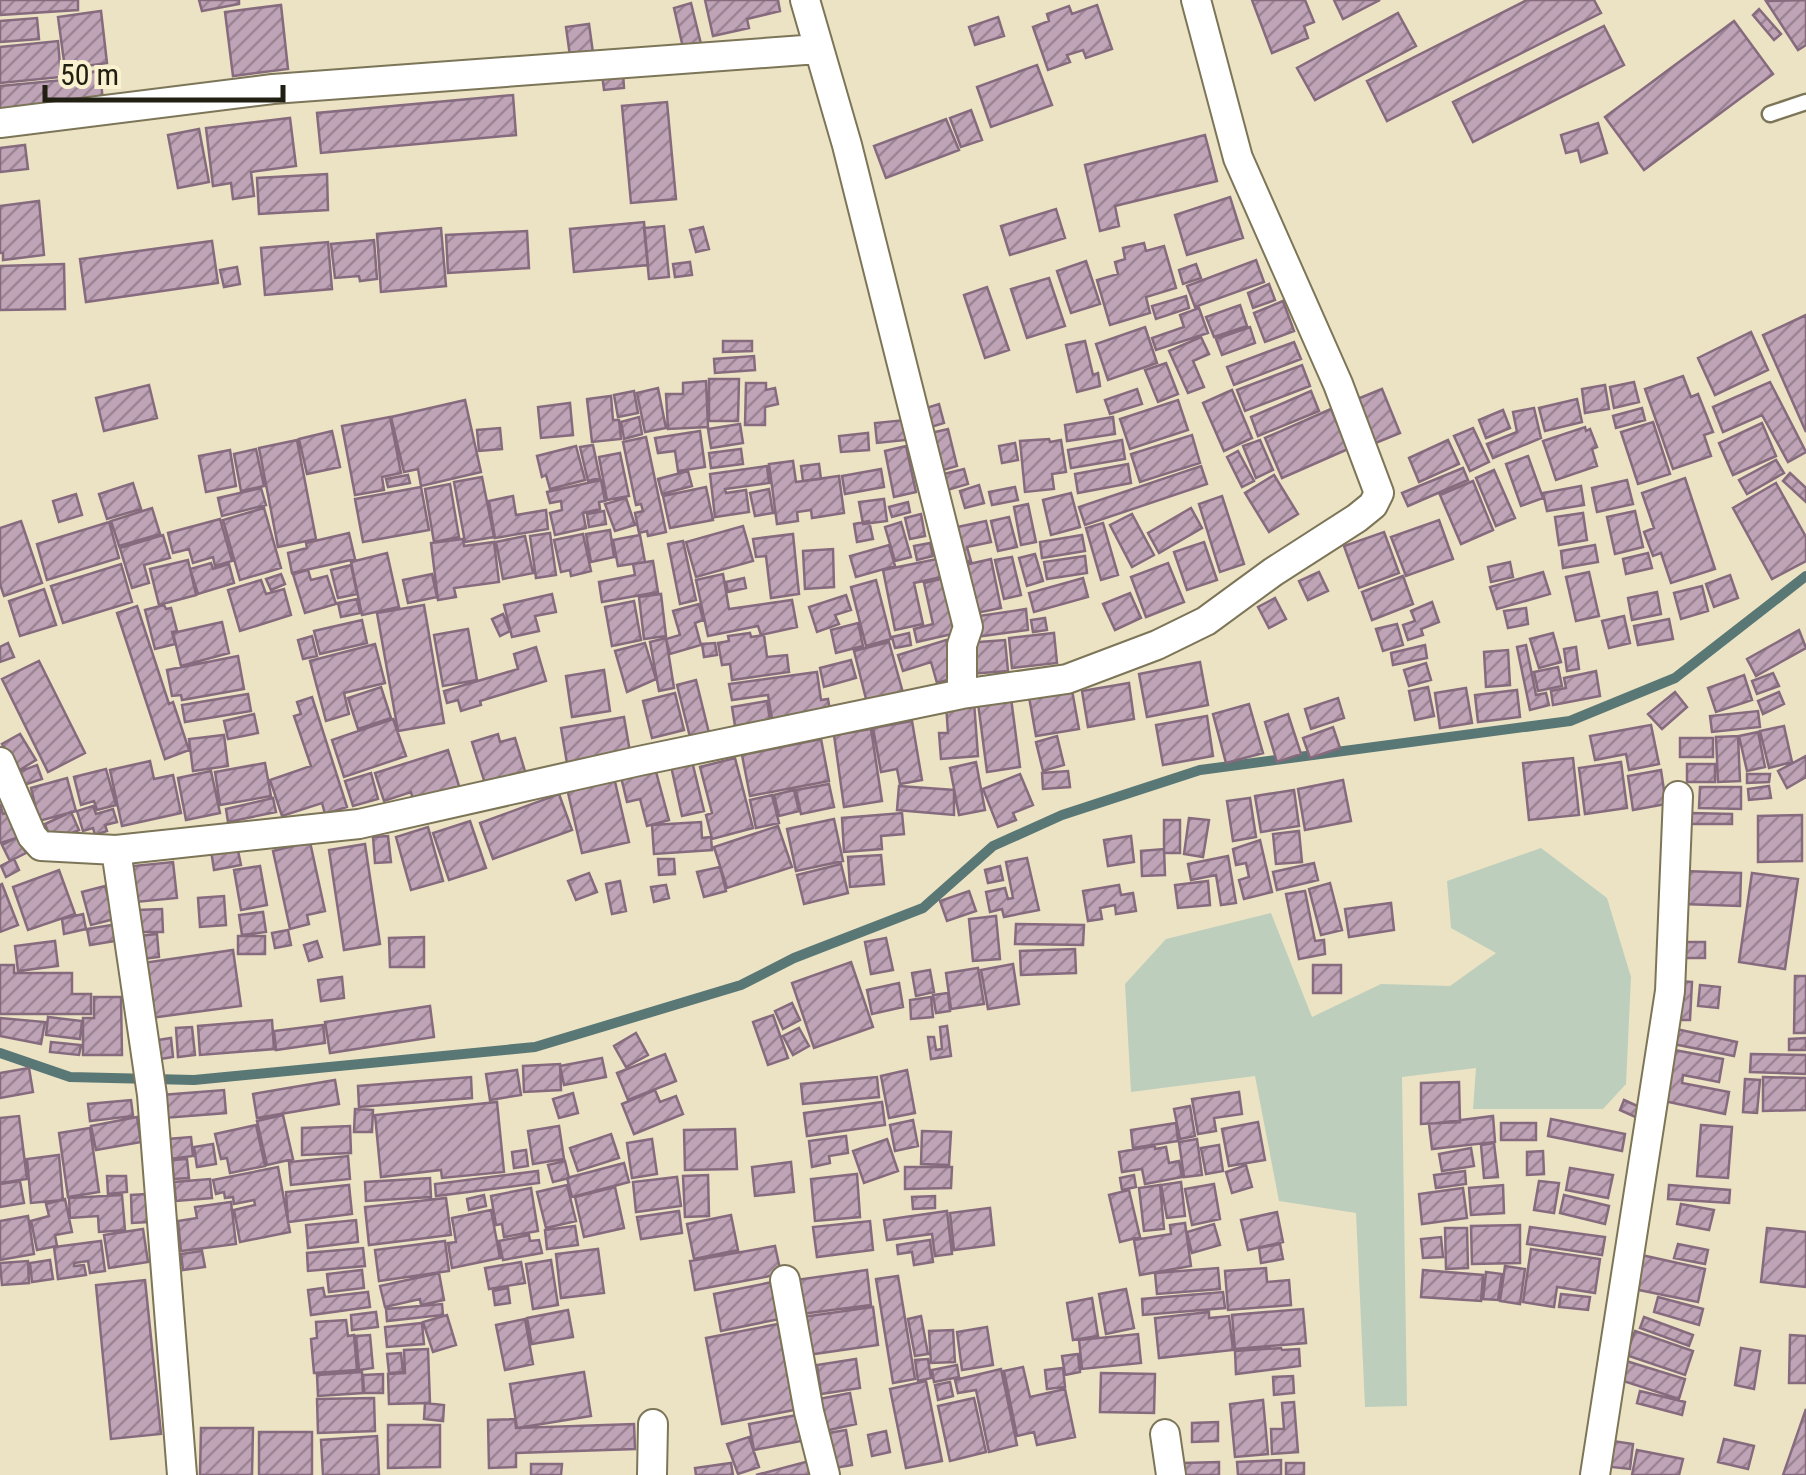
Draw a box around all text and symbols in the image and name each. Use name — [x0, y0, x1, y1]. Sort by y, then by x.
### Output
scale bar — [45, 40, 282, 102]
text: 50 m — [60, 57, 119, 92]

